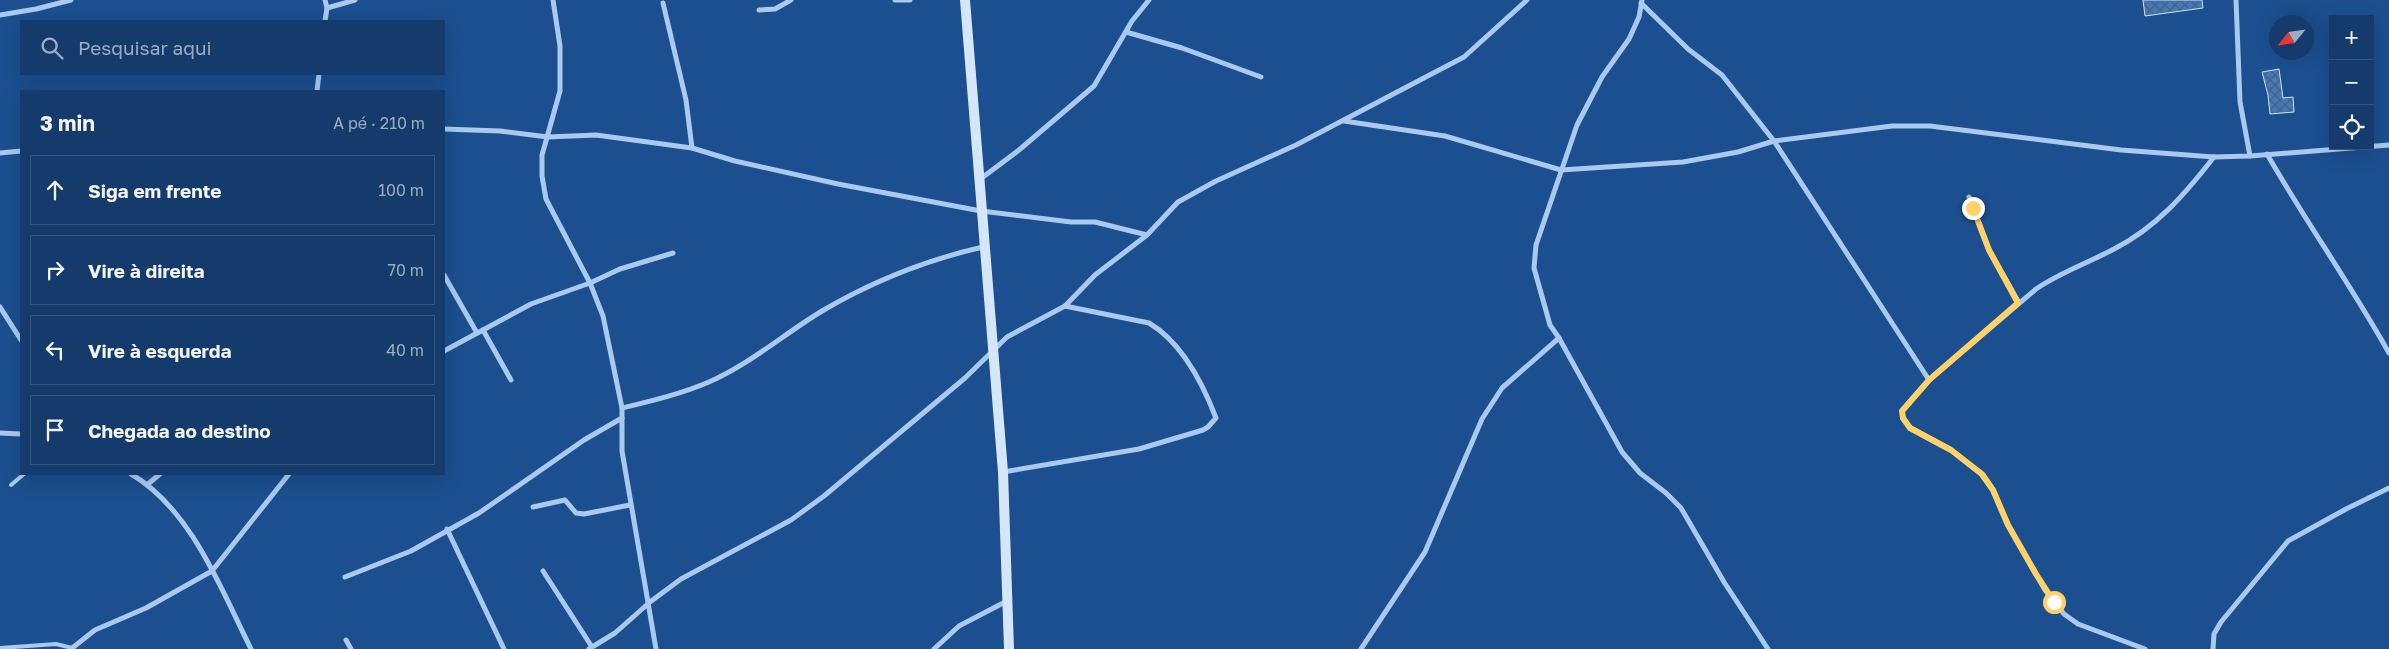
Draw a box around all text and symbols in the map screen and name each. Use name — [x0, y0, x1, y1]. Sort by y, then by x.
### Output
north arrow — [2269, 15, 2314, 60]
map controls — [2329, 15, 2374, 150]
button: + — [2329, 15, 2374, 60]
search box — [20, 20, 445, 75]
icon: search — [38, 34, 66, 62]
text: Pesquisar aqui — [78, 36, 212, 59]
button: − — [2329, 60, 2374, 105]
button: locate — [2329, 105, 2374, 150]
text: 3 min — [40, 110, 95, 136]
text: A pé · 210 m — [333, 113, 425, 133]
icon: ahead — [41, 176, 69, 204]
text: Siga em frente — [88, 179, 222, 202]
text: 100 m — [378, 180, 424, 200]
route end — [1962, 197, 1985, 220]
icon: right — [41, 256, 69, 284]
text: Vire à direita — [88, 259, 205, 282]
text: 70 m — [387, 260, 424, 280]
icon: left — [41, 336, 69, 364]
text: Vire à esquerda — [88, 339, 231, 362]
text: 40 m — [386, 340, 424, 360]
icon: arrive — [41, 416, 69, 444]
text: Chegada ao destino — [88, 419, 271, 442]
route start — [2043, 591, 2066, 614]

